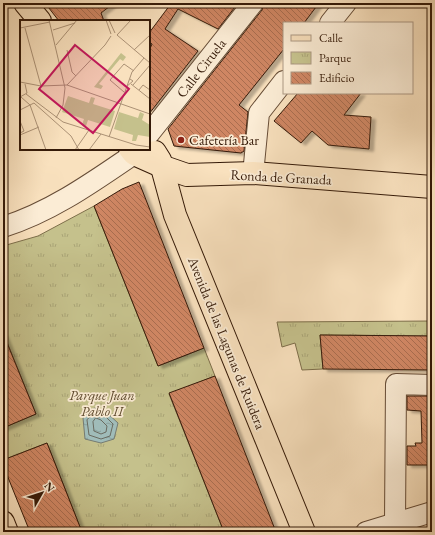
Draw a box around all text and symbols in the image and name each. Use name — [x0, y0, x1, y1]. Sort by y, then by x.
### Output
inset map — [20, 20, 150, 150]
legend — [283, 22, 413, 94]
text: Calle — [319, 30, 343, 46]
street label: Calle Ciruela — [172, 34, 230, 101]
text: Parque — [319, 50, 351, 66]
text: Edificio — [319, 70, 355, 86]
place label: Cafetería Bar — [189, 131, 259, 149]
marker: Cafetería Bar — [176, 135, 186, 145]
street label: Ronda de Granada — [230, 165, 332, 189]
street label: Avenida de las Lagunas de Ruidera — [184, 253, 270, 432]
park label: Parque Juan Pablo II — [69, 386, 135, 420]
north arrow — [22, 473, 62, 513]
text: N — [42, 479, 58, 495]

